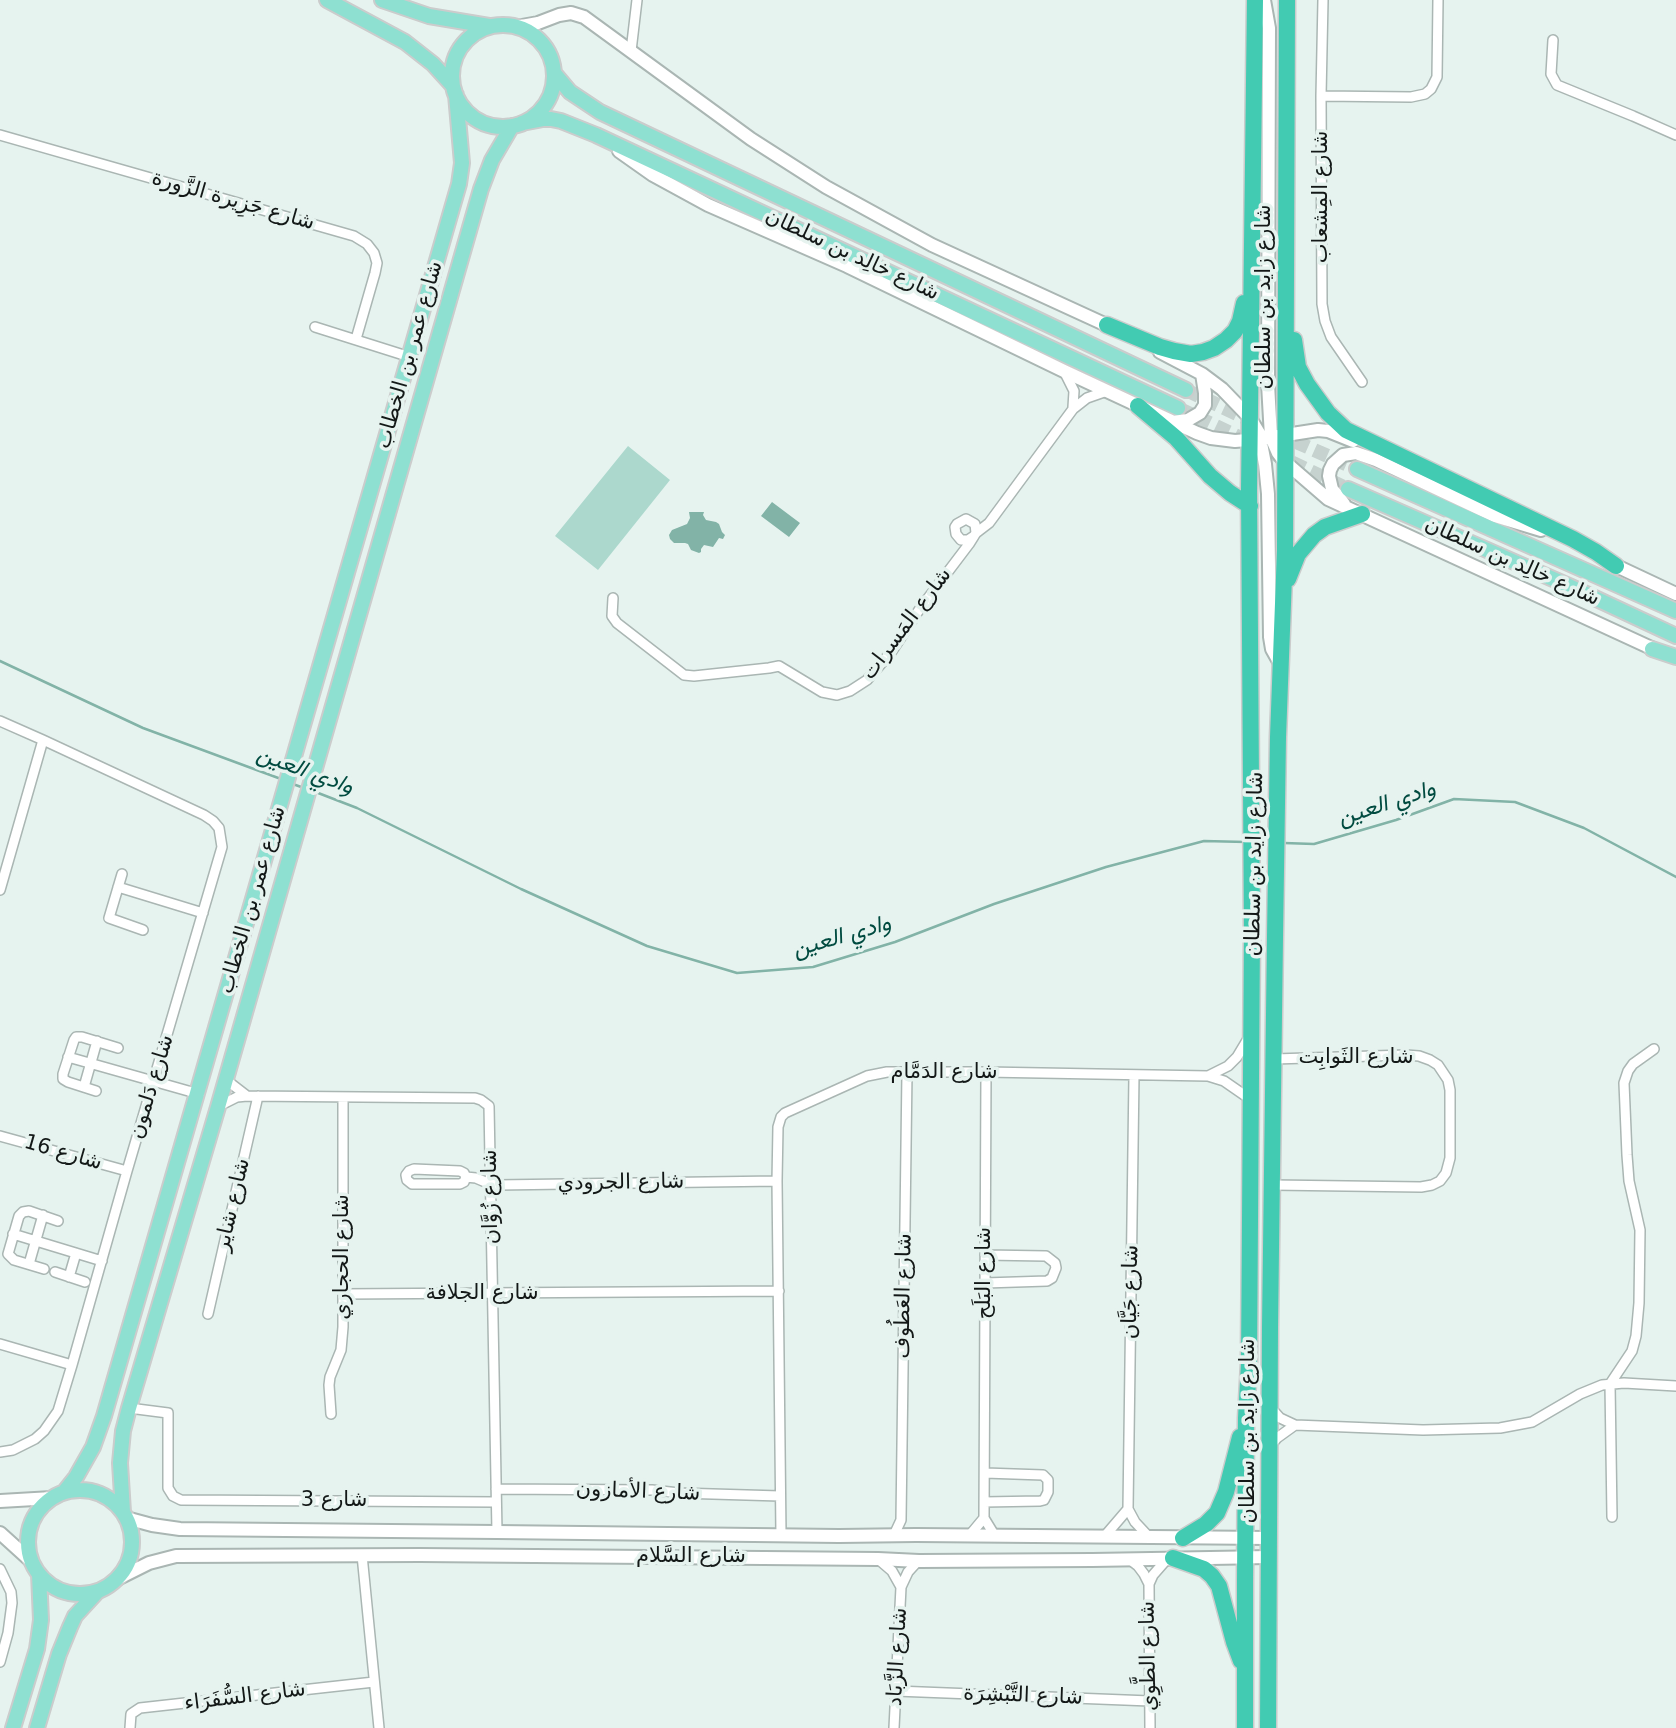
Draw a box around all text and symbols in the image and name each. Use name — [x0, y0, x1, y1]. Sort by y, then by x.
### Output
street label: شارع المِشعاب — [1309, 131, 1335, 263]
street label: شارع جَزِيرة الزَّورة — [149, 166, 317, 236]
street label: شارع خالِد بن سلطان — [761, 204, 943, 306]
street label: شارع زايد بن سلطان — [1252, 205, 1278, 389]
street label: شارع عمر بن الخطاب — [371, 258, 449, 452]
street label: شارع خالِد بن سلطان — [1421, 512, 1603, 612]
street label: شارع المَسرات — [857, 563, 957, 685]
water label: وادي العين — [253, 741, 357, 801]
street label: شارع زايد بن سلطان — [1241, 771, 1269, 957]
water label: وادي العين — [1335, 775, 1439, 833]
street label: شارع عمر بن الخطاب — [214, 803, 292, 997]
water label: وادي العين — [790, 910, 894, 964]
street label: شارع دَلمون — [124, 1032, 180, 1142]
street label: شارع الثَوابِت — [1298, 1045, 1414, 1071]
street label: شارع الدَمَّام — [890, 1060, 998, 1086]
street label: شارع 16 — [21, 1130, 105, 1176]
street label: شارع زُوَّان — [478, 1149, 504, 1245]
street label: شارع شاير — [210, 1156, 256, 1254]
street label: شارع الجرودي — [557, 1169, 685, 1197]
street label: شارع الحجاري — [330, 1194, 356, 1320]
street label: شارع البَلَح — [972, 1227, 998, 1319]
street label: شارع العَطُوف — [890, 1233, 918, 1359]
street label: شارع جَيَّان — [1118, 1245, 1144, 1339]
street label: شارع الجلافة — [426, 1281, 538, 1307]
street label: شارع زايد بن سلطان — [1236, 1339, 1262, 1523]
street label: شارع الأمازون — [575, 1477, 701, 1507]
street label: شارع 3 — [301, 1488, 367, 1514]
street label: شارع السَّلام — [636, 1544, 746, 1570]
street label: شارع الطَّوِي — [1135, 1601, 1163, 1711]
street label: شارع الزَّبَاد — [883, 1607, 913, 1707]
street label: شارع السُّفَرَاء — [183, 1677, 307, 1717]
street label: شارع التَّبْشِرَة — [963, 1681, 1083, 1711]

